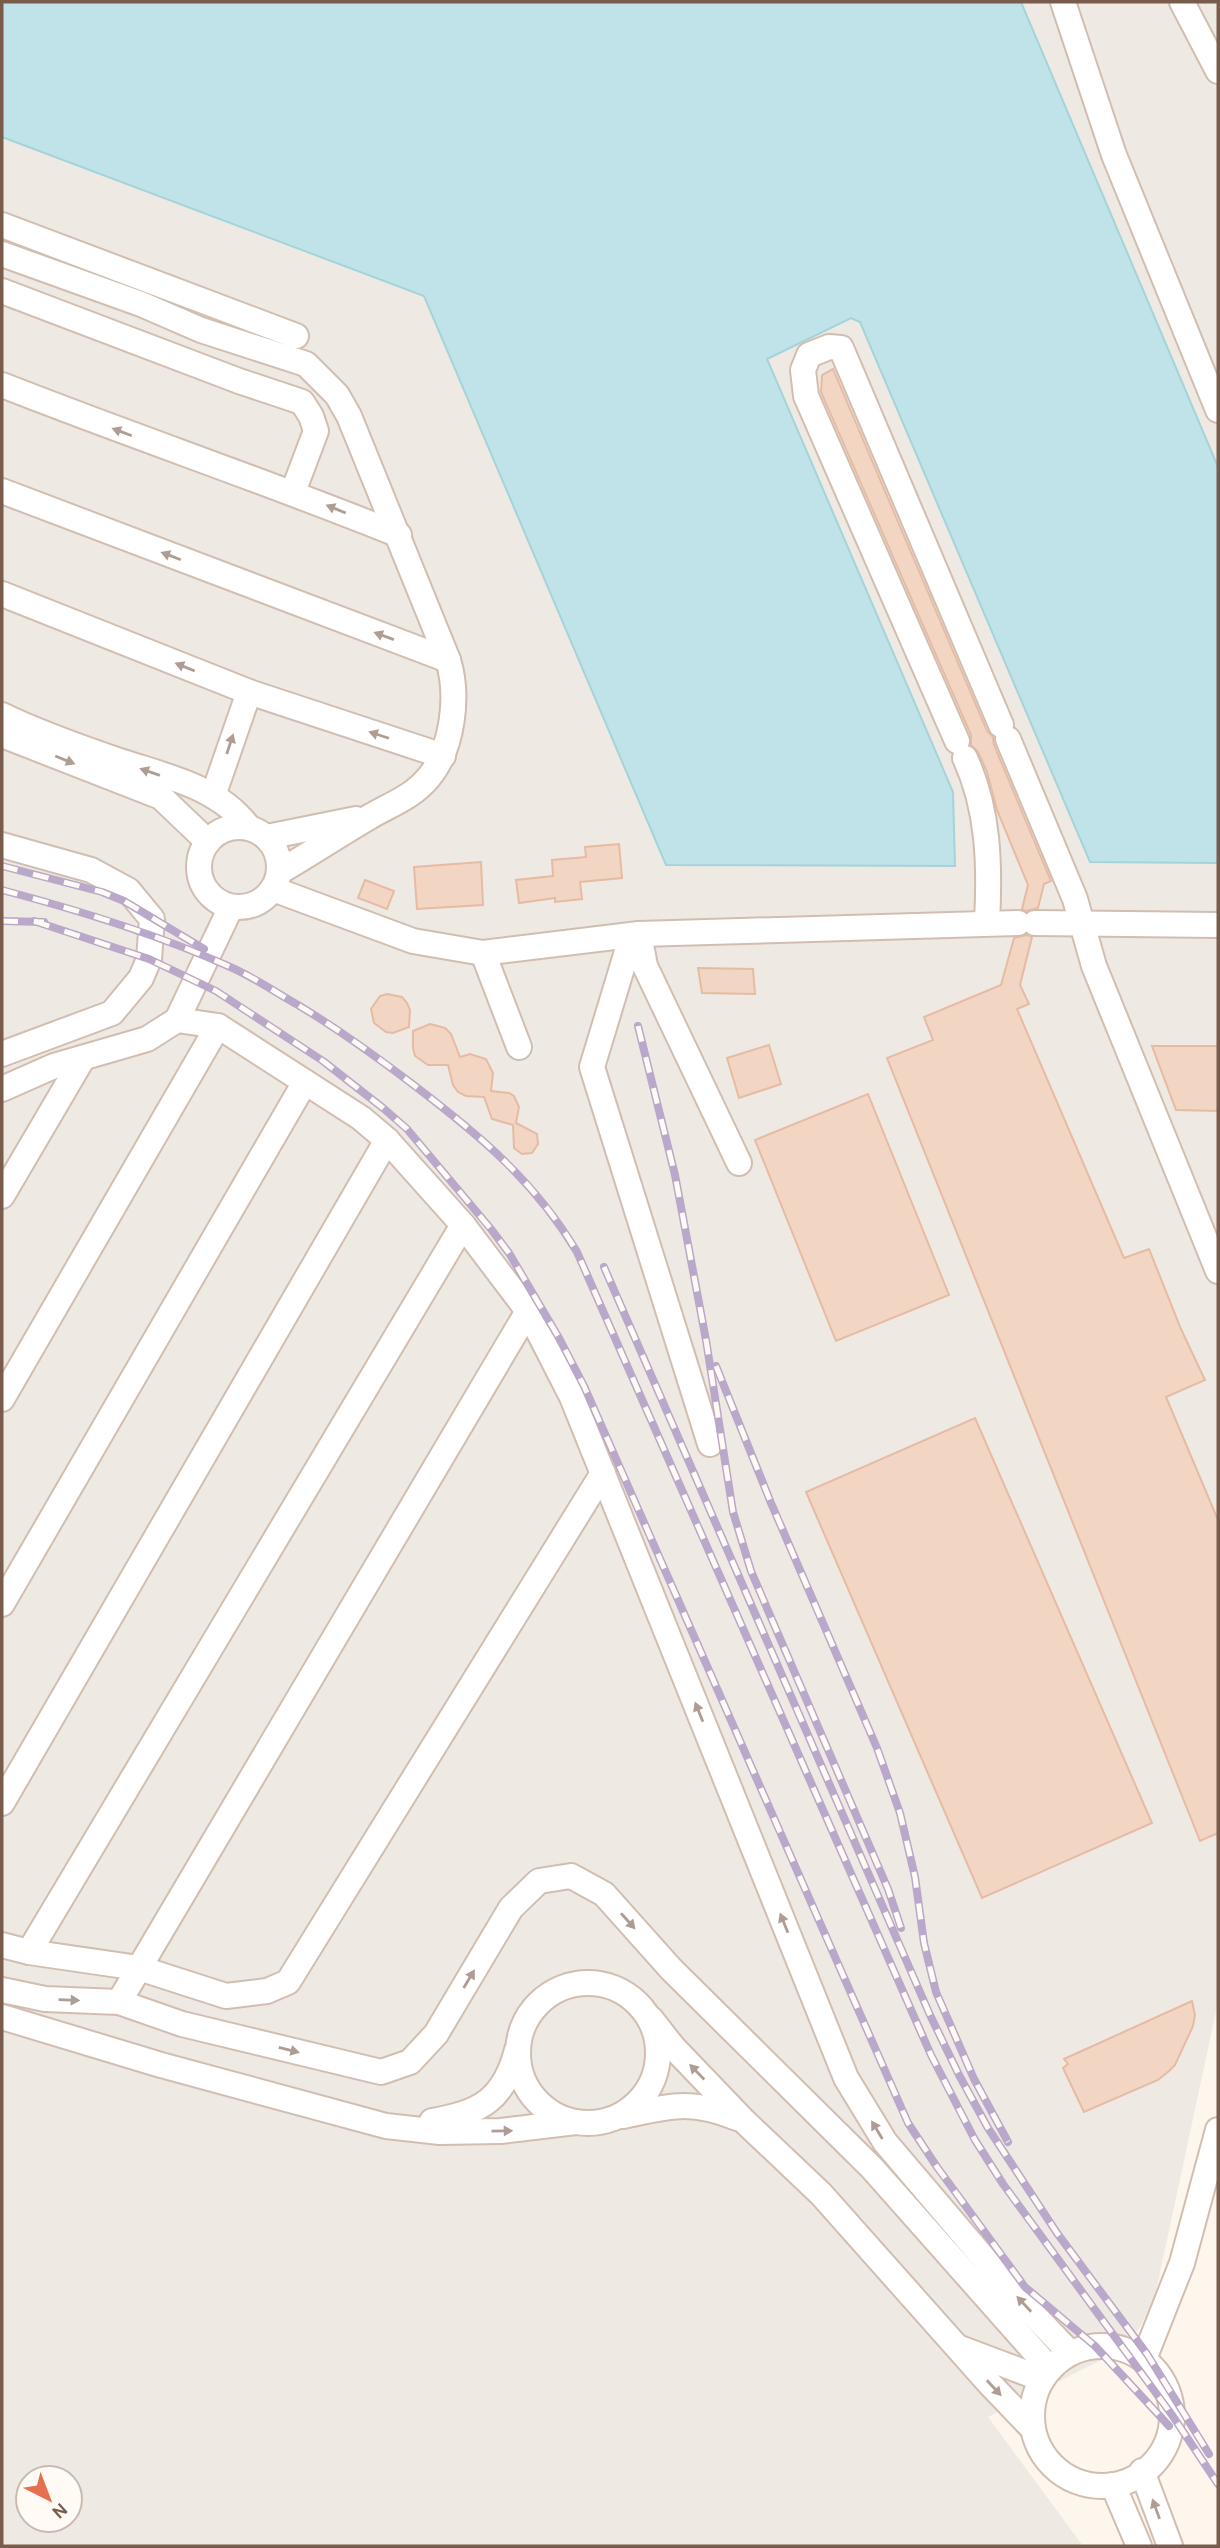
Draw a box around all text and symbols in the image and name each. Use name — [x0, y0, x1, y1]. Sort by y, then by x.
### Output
one-way arrow — [112, 426, 133, 437]
one-way arrow — [325, 504, 346, 515]
one-way arrow — [161, 550, 182, 561]
one-way arrow — [374, 630, 395, 641]
one-way arrow — [175, 661, 196, 672]
one-way arrow — [368, 729, 389, 740]
one-way arrow — [226, 733, 236, 754]
one-way arrow — [55, 754, 76, 765]
one-way arrow — [139, 766, 160, 776]
one-way arrow — [693, 1701, 704, 1722]
one-way arrow — [620, 1912, 636, 1929]
one-way arrow — [778, 1912, 789, 1933]
one-way arrow — [462, 1969, 475, 1988]
one-way arrow — [58, 1994, 80, 2005]
one-way arrow — [279, 2045, 301, 2056]
one-way arrow — [689, 2064, 705, 2081]
one-way arrow — [871, 2120, 884, 2139]
one-way arrow — [492, 2125, 514, 2137]
one-way arrow — [1016, 2296, 1032, 2313]
one-way arrow — [985, 2379, 1001, 2396]
north arrow — [14, 2464, 84, 2534]
text: N — [47, 2498, 72, 2524]
one-way arrow — [1150, 2498, 1161, 2519]

